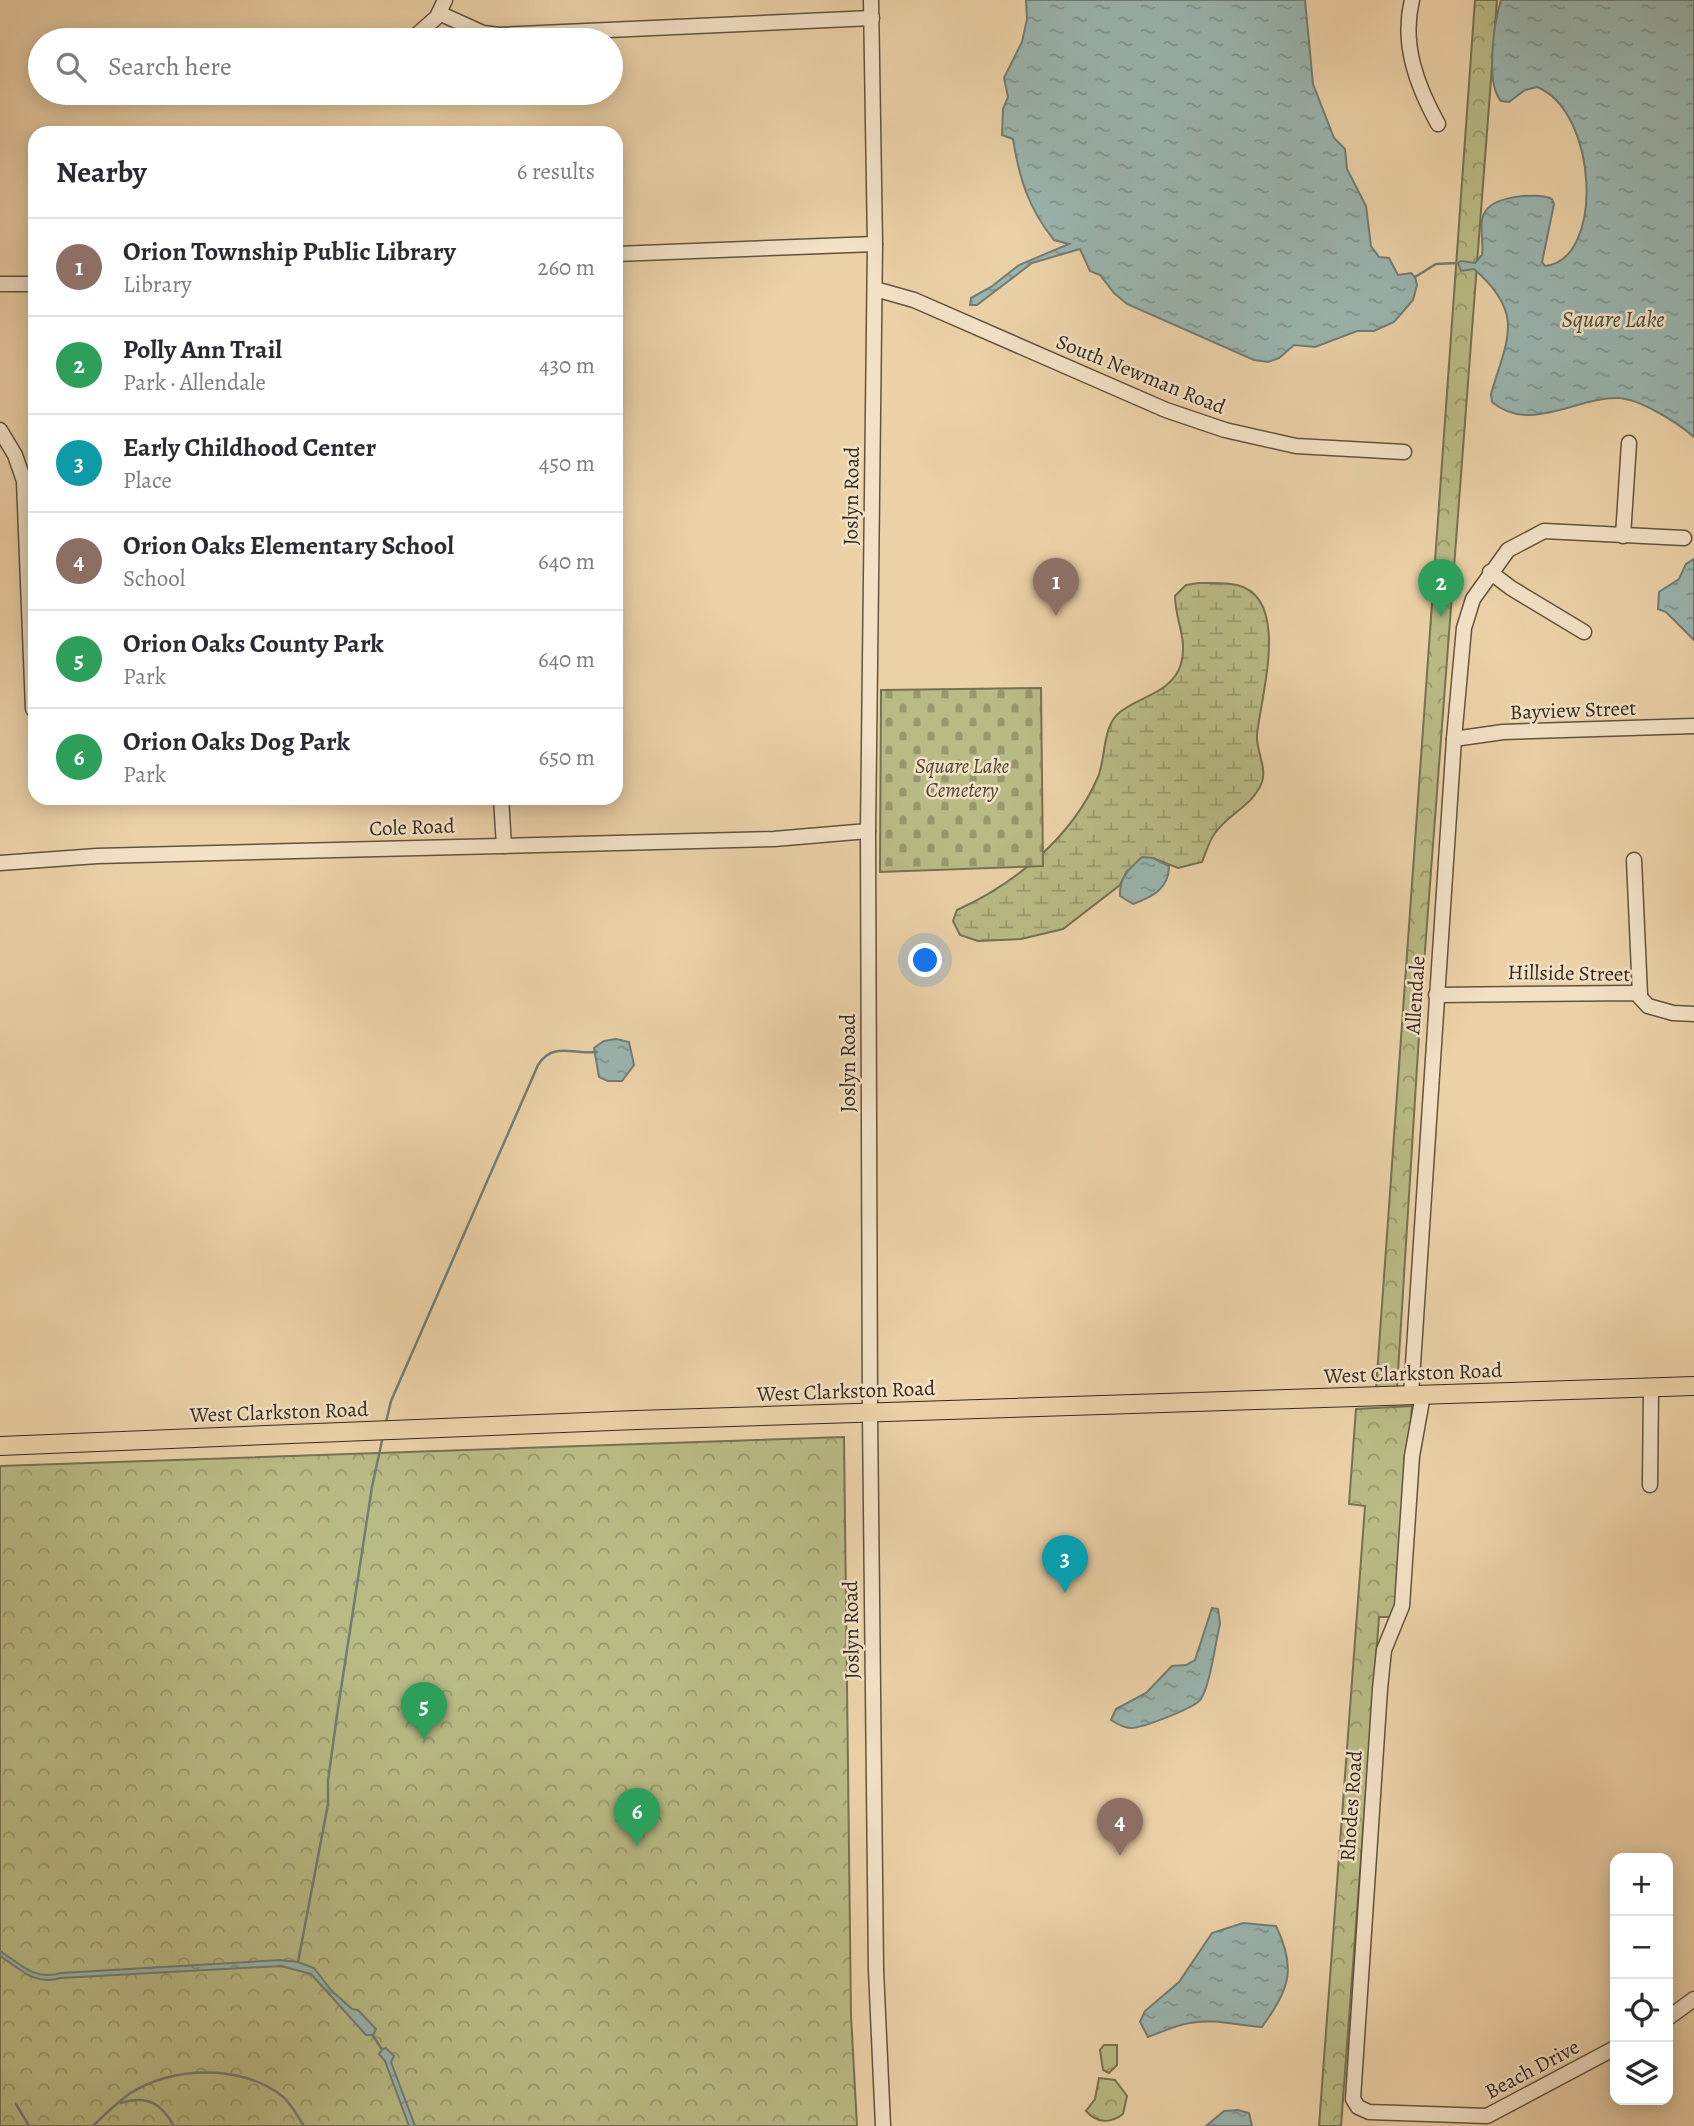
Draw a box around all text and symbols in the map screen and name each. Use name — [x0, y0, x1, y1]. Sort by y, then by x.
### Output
search box — [28, 28, 623, 105]
icon: search — [52, 48, 90, 86]
text: Search here — [108, 49, 232, 84]
text: Nearby — [56, 152, 147, 192]
text: 6 results — [517, 156, 595, 187]
text: Orion Township Public Library — [123, 234, 456, 269]
text: 1 — [75, 252, 83, 283]
text: 260 m — [537, 252, 595, 283]
text: Library — [123, 269, 192, 300]
water label: Square Lake — [1562, 304, 1664, 335]
street label: South Newman Road — [1052, 327, 1231, 421]
text: Polly Ann Trail — [123, 332, 282, 367]
text: 2 — [73, 350, 85, 381]
text: 430 m — [539, 350, 595, 381]
text: Park · Allendale — [123, 367, 266, 398]
text: Early Childhood Center — [123, 430, 376, 465]
street label: Joslyn Road — [836, 446, 866, 546]
text: 3 — [74, 448, 84, 479]
text: 450 m — [539, 448, 595, 479]
text: Place — [123, 465, 172, 496]
text: Orion Oaks Elementary School — [123, 528, 454, 563]
text: 4 — [74, 546, 84, 577]
text: 640 m — [538, 546, 595, 577]
pin: 1 — [1033, 558, 1079, 616]
pin: 2 — [1418, 559, 1464, 617]
text: School — [123, 563, 185, 594]
text: Orion Oaks County Park — [123, 626, 384, 661]
text: 5 — [74, 644, 84, 675]
text: 640 m — [538, 644, 595, 675]
text: Park — [123, 661, 166, 692]
street label: Bayview Street — [1509, 694, 1637, 726]
text: Orion Oaks Dog Park — [123, 724, 350, 759]
text: 6 — [74, 742, 84, 773]
text: 650 m — [539, 742, 595, 773]
park label: Square Lake Cemetery — [915, 752, 1009, 804]
text: Park — [123, 759, 166, 790]
street label: Cole Road — [369, 811, 456, 842]
your location — [908, 943, 942, 977]
street label: Allendale — [1398, 955, 1432, 1036]
street label: Hillside Street — [1507, 958, 1631, 988]
street label: Joslyn Road — [834, 1013, 862, 1112]
street label: West Clarkston Road — [1322, 1356, 1503, 1390]
street label: West Clarkston Road — [755, 1374, 936, 1408]
street label: West Clarkston Road — [188, 1395, 369, 1429]
pin: 3 — [1042, 1535, 1088, 1593]
street label: Joslyn Road — [836, 1580, 866, 1680]
pin: 5 — [401, 1682, 447, 1740]
street label: Rhodes Road — [1333, 1749, 1369, 1862]
pin: 6 — [614, 1788, 660, 1846]
pin: 4 — [1097, 1798, 1143, 1856]
map controls — [1610, 1853, 1673, 2105]
button: + — [1610, 1853, 1673, 1916]
button: − — [1610, 1916, 1673, 1979]
button: locate — [1610, 1979, 1673, 2042]
street label: Beach Drive — [1480, 2032, 1584, 2106]
button: layers — [1610, 2042, 1673, 2105]

